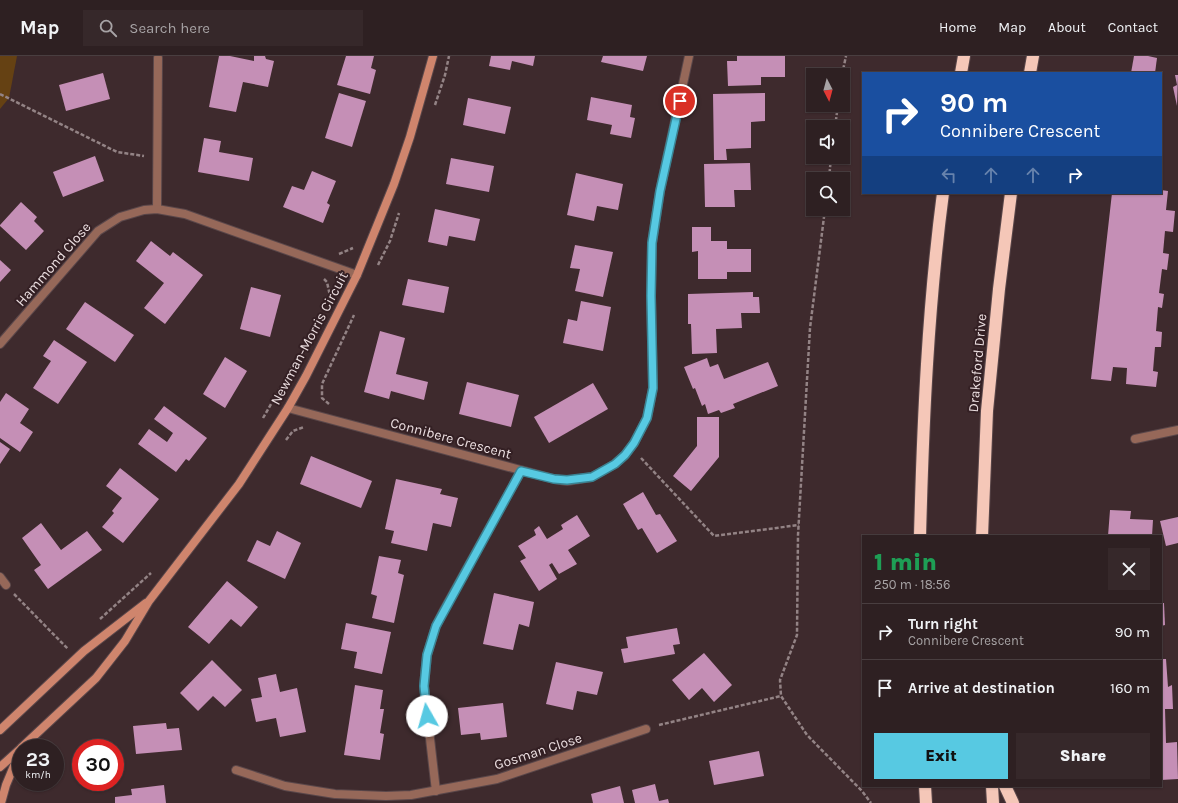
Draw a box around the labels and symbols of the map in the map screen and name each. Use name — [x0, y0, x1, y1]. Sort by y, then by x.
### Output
north arrow — [806, 68, 850, 112]
pin — [663, 84, 697, 118]
street label: Hammond Close — [12, 219, 94, 310]
street label: Newman-Morris Circuit — [267, 269, 352, 408]
street label: Drakeford Drive — [965, 313, 990, 413]
street label: Connibere Crescent — [388, 414, 513, 463]
position arrow — [406, 695, 448, 737]
street label: Gosman Close — [492, 729, 584, 774]
speed limit sign: 30 — [72, 739, 124, 791]

